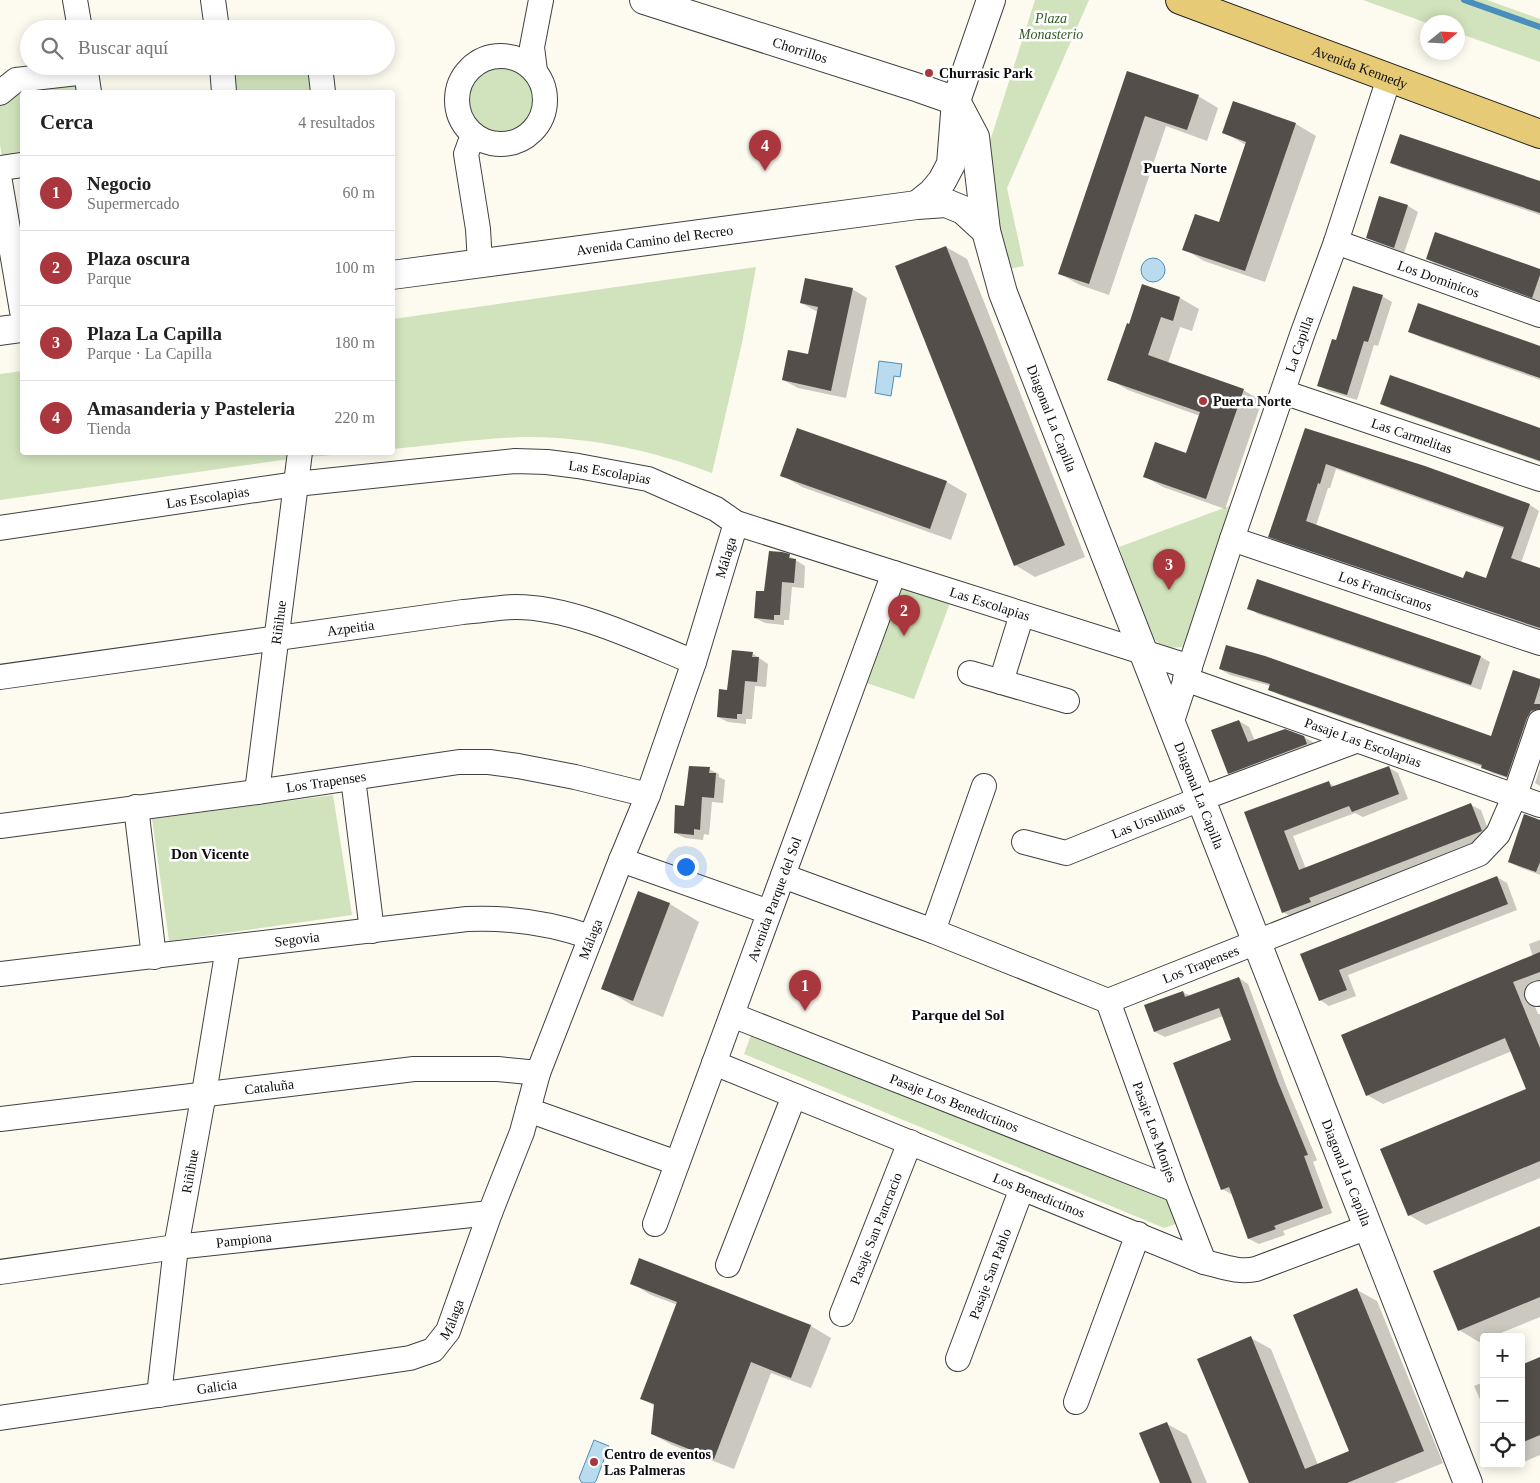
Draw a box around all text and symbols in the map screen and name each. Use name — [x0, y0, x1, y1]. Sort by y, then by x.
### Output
park label: Plaza Monasterio — [1018, 11, 1083, 42]
north arrow — [1420, 15, 1465, 60]
search box — [20, 20, 395, 75]
icon: search — [38, 34, 66, 62]
street label: Chorrillos — [771, 34, 830, 66]
text: Buscar aquí — [78, 37, 168, 58]
street label: Avenida Kennedy — [1310, 42, 1410, 92]
place label: Churrasic Park — [939, 66, 1033, 81]
marker: Churrasic Park — [923, 67, 935, 79]
text: Cerca — [40, 110, 93, 134]
text: 4 resultados — [298, 114, 375, 131]
pin: 4 — [749, 130, 781, 171]
district label: Puerta Norte — [1143, 160, 1227, 176]
text: Negocio — [87, 173, 151, 194]
text: 1 — [52, 184, 60, 201]
text: 60 m — [343, 184, 375, 201]
text: Supermercado — [87, 195, 179, 212]
street label: Avenida Camino del Recreo — [575, 222, 734, 258]
text: Plaza oscura — [87, 248, 190, 269]
street label: Los Dominicos — [1396, 257, 1482, 300]
text: 2 — [52, 259, 60, 276]
text: 100 m — [335, 259, 375, 276]
text: Parque — [87, 270, 131, 287]
street label: La Capilla — [1282, 313, 1316, 374]
text: Plaza La Capilla — [87, 323, 222, 344]
text: 3 — [52, 334, 60, 351]
text: 180 m — [335, 334, 375, 351]
text: Parque · La Capilla — [87, 345, 212, 362]
street label: Diagonal La Capilla — [1024, 363, 1080, 475]
place label: Puerta Norte — [1213, 394, 1291, 409]
marker: Puerta Norte — [1197, 395, 1209, 407]
text: Amasanderia y Pasteleria — [87, 398, 295, 419]
text: 4 — [52, 409, 60, 426]
text: 220 m — [335, 409, 375, 426]
street label: Las Carmelitas — [1369, 415, 1454, 456]
text: Tienda — [87, 420, 131, 437]
street label: Las Escolapias — [568, 457, 654, 487]
street label: Las Escolapias — [165, 484, 250, 511]
street label: Málaga — [712, 535, 739, 580]
pin: 3 — [1153, 549, 1185, 590]
street label: Los Franciscanos — [1337, 568, 1434, 614]
street label: Las Escolapias — [948, 584, 1032, 623]
pin: 2 — [888, 595, 920, 636]
street label: Riñihue — [268, 599, 289, 645]
street label: Azpeitia — [326, 617, 376, 639]
street label: Pasaje Las Escolapias — [1303, 715, 1424, 770]
street label: Diagonal La Capilla — [1172, 740, 1227, 852]
street label: Los Trapenses — [285, 768, 367, 795]
street label: Las Ursulinas — [1109, 798, 1187, 841]
street label: Avenida Parque del Sol — [745, 835, 804, 964]
district label: Don Vicente — [171, 846, 249, 862]
your location — [673, 854, 699, 880]
street label: Málaga — [576, 916, 605, 961]
street label: Segovia — [274, 929, 321, 949]
street label: Los Trapenses — [1161, 942, 1241, 986]
pin: 1 — [789, 970, 821, 1011]
district label: Parque del Sol — [911, 1007, 1005, 1023]
street label: Pasaje Los Benedictinos — [888, 1071, 1021, 1135]
street label: Cataluña — [243, 1076, 295, 1097]
street label: Pasaje Los Monjes — [1130, 1079, 1180, 1184]
street label: Diagonal La Capilla — [1319, 1117, 1375, 1229]
street label: Riñihue — [178, 1148, 201, 1194]
street label: Pasaje San Pancracio — [847, 1170, 905, 1287]
street label: Los Benedictinos — [991, 1170, 1087, 1220]
street label: Pasaje San Pablo — [966, 1226, 1014, 1321]
street label: Pampiona — [215, 1229, 273, 1250]
street label: Málaga — [437, 1297, 466, 1343]
map controls — [1480, 1333, 1525, 1468]
button: + — [1480, 1333, 1525, 1378]
street label: Galicia — [196, 1376, 239, 1397]
button: − — [1480, 1378, 1525, 1423]
button: locate — [1480, 1423, 1525, 1468]
place label: Centro de eventos Las Palmeras — [604, 1447, 712, 1478]
marker: Centro de eventos Las Palmeras — [588, 1456, 600, 1468]

